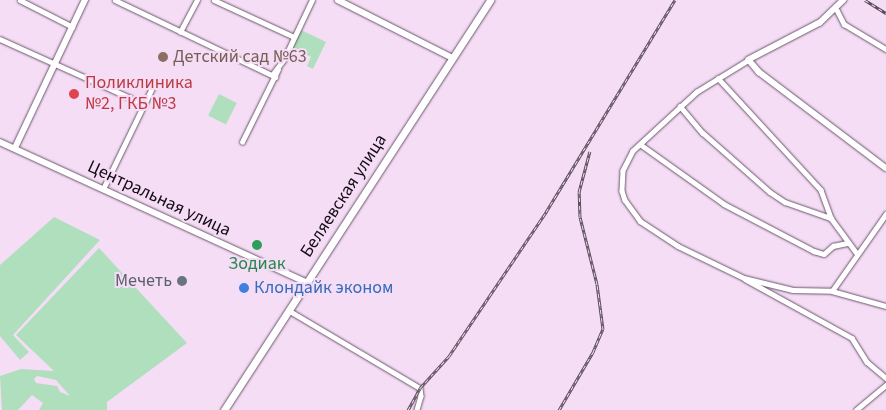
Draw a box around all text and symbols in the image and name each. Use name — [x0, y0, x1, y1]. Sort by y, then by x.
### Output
place label: Детский сад №63 — [173, 46, 307, 68]
marker: Детский сад №63 — [157, 51, 169, 63]
place label: Поликлиника №2, ГКБ №3 — [85, 73, 193, 116]
marker: Поликлиника №2, ГКБ №3 — [67, 87, 81, 101]
street label: Беляевская улица — [296, 130, 392, 262]
street label: Центральная улица — [84, 156, 234, 242]
marker: Зодиак — [251, 239, 263, 251]
place label: Зодиак — [228, 253, 286, 275]
place label: Мечеть — [115, 270, 172, 292]
marker: Мечеть — [176, 275, 188, 287]
place label: Клондайк эконом — [254, 277, 393, 299]
marker: Клондайк эконом — [238, 282, 250, 294]

